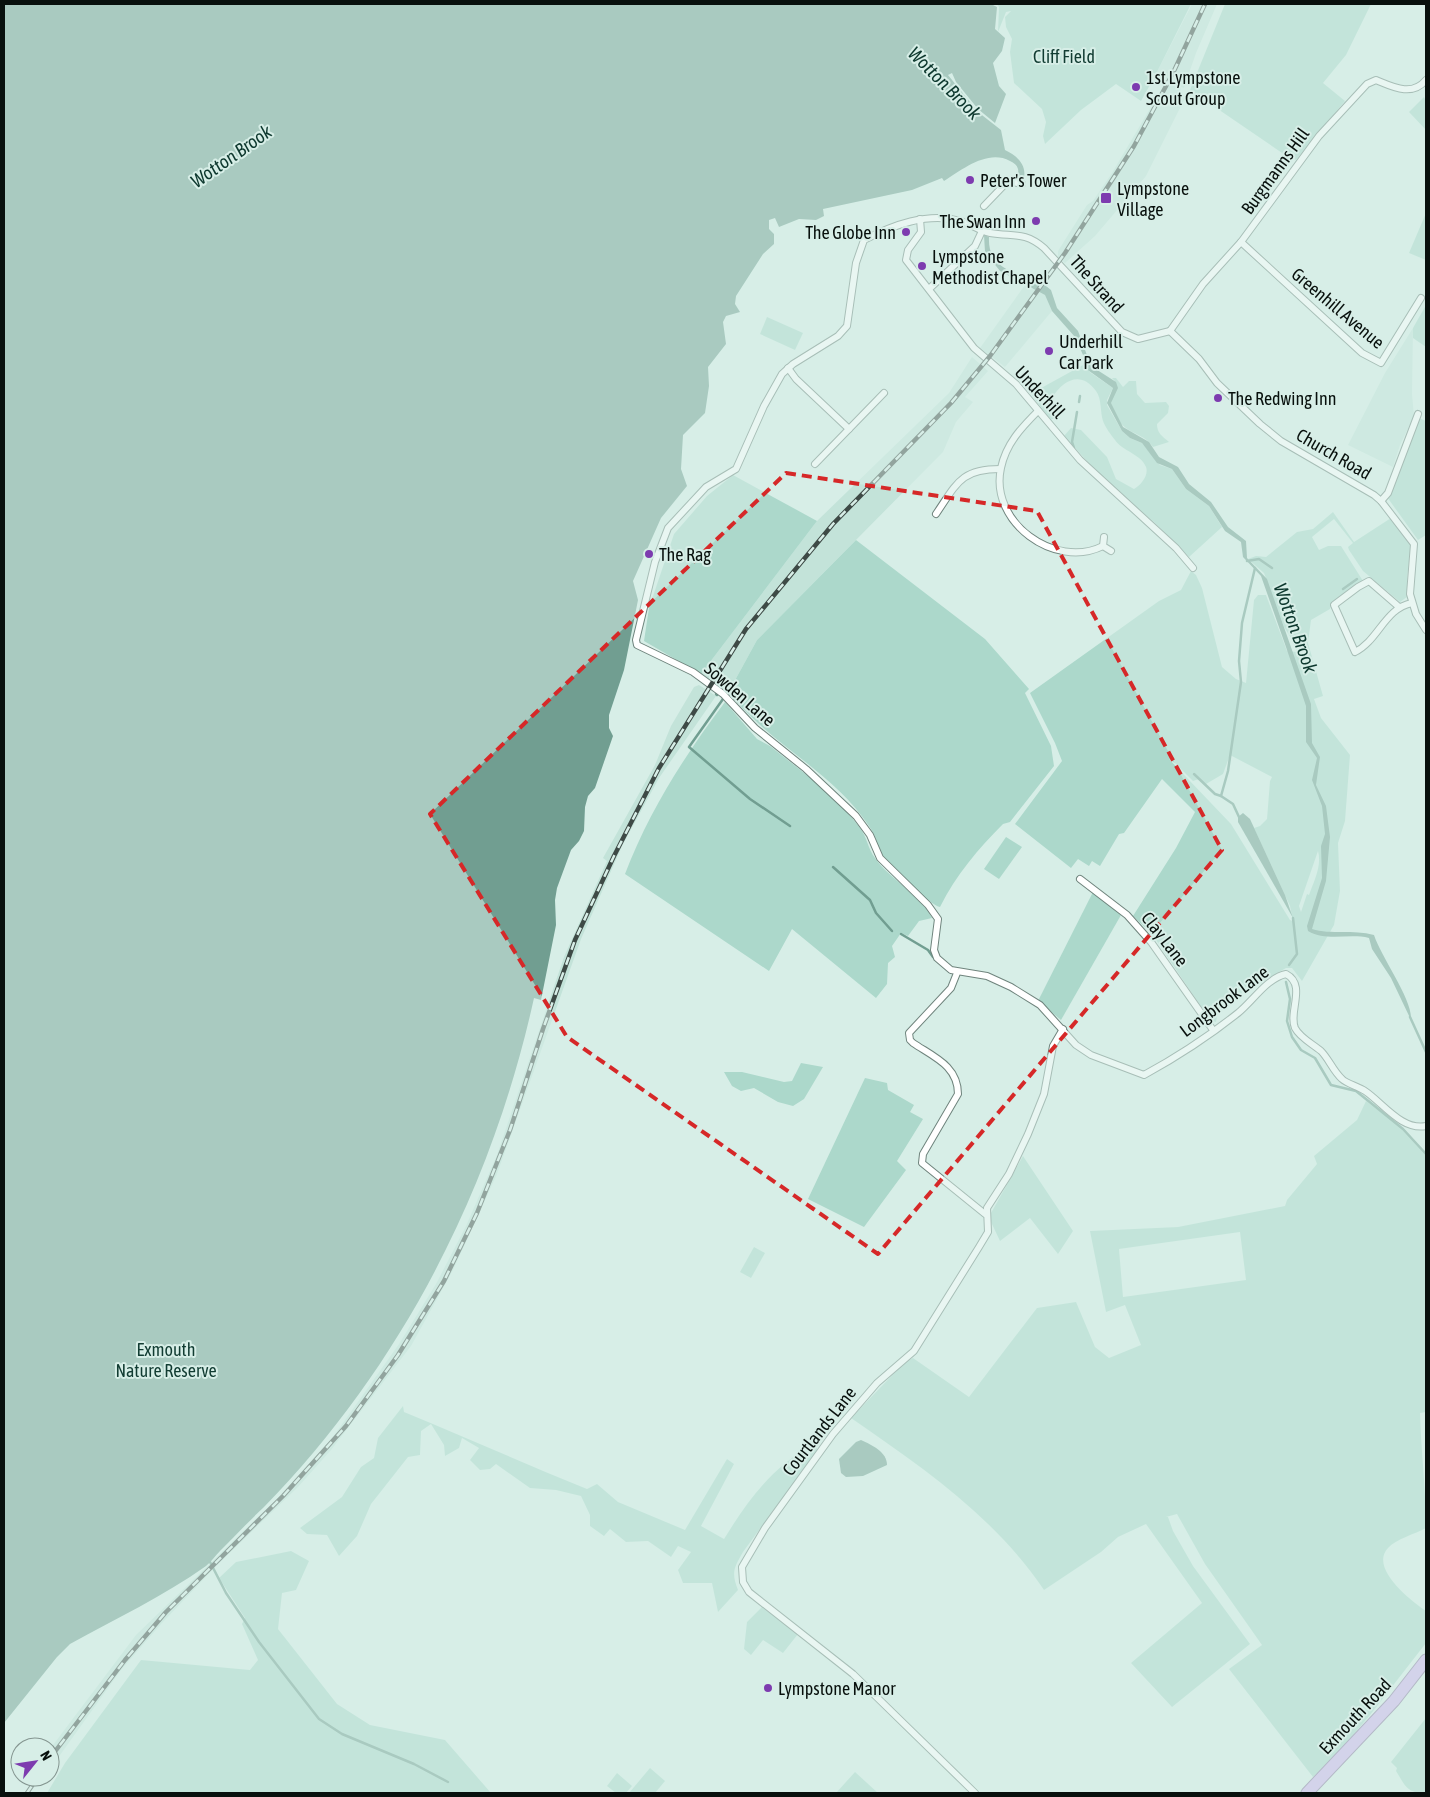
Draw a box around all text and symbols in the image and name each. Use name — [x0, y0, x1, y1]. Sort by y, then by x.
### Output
water label: Wotton Brook — [904, 42, 986, 124]
park label: Cliff Field — [1033, 46, 1095, 67]
place label: 1st Lympstone Scout Group — [1146, 67, 1241, 109]
marker: 1st Lympstone Scout Group — [1130, 81, 1142, 93]
water label: Wotton Brook — [186, 120, 276, 192]
street label: Burgmanns Hill — [1237, 124, 1313, 218]
place label: Peter's Tower — [980, 170, 1067, 191]
marker: Peter's Tower — [964, 174, 976, 186]
place label: Lympstone Village — [1117, 178, 1189, 220]
marker: Lympstone Village — [1099, 191, 1113, 205]
place label: The Swan Inn — [940, 211, 1026, 232]
marker: The Swan Inn — [1030, 215, 1042, 227]
place label: The Globe Inn — [805, 222, 896, 243]
marker: The Globe Inn — [900, 226, 912, 238]
place label: Lympstone Methodist Chapel — [932, 246, 1048, 288]
street label: The Strand — [1066, 251, 1128, 317]
marker: Lympstone Methodist Chapel — [916, 260, 928, 272]
street label: Greenhill Avenue — [1287, 263, 1389, 353]
place label: Underhill Car Park — [1059, 331, 1123, 373]
marker: Underhill Car Park — [1043, 345, 1055, 357]
street label: Underhill — [1011, 362, 1070, 423]
place label: The Redwing Inn — [1228, 388, 1336, 409]
marker: The Redwing Inn — [1212, 392, 1224, 404]
street label: Church Road — [1293, 424, 1375, 484]
place label: The Rag — [659, 544, 711, 565]
marker: The Rag — [643, 548, 655, 560]
water label: Wotton Brook — [1270, 580, 1323, 676]
street label: Sowden Lane — [700, 658, 780, 730]
street label: Clay Lane — [1137, 908, 1193, 970]
street label: Longbrook Lane — [1176, 961, 1272, 1041]
park label: Exmouth Nature Reserve — [115, 1339, 217, 1381]
street label: Courtlands Lane — [778, 1382, 860, 1480]
street label: Exmouth Road — [1315, 1674, 1395, 1758]
place label: Lympstone Manor — [778, 1678, 896, 1699]
marker: Lympstone Manor — [762, 1682, 774, 1694]
north arrow — [10, 1737, 60, 1787]
text: N — [37, 1748, 55, 1763]

